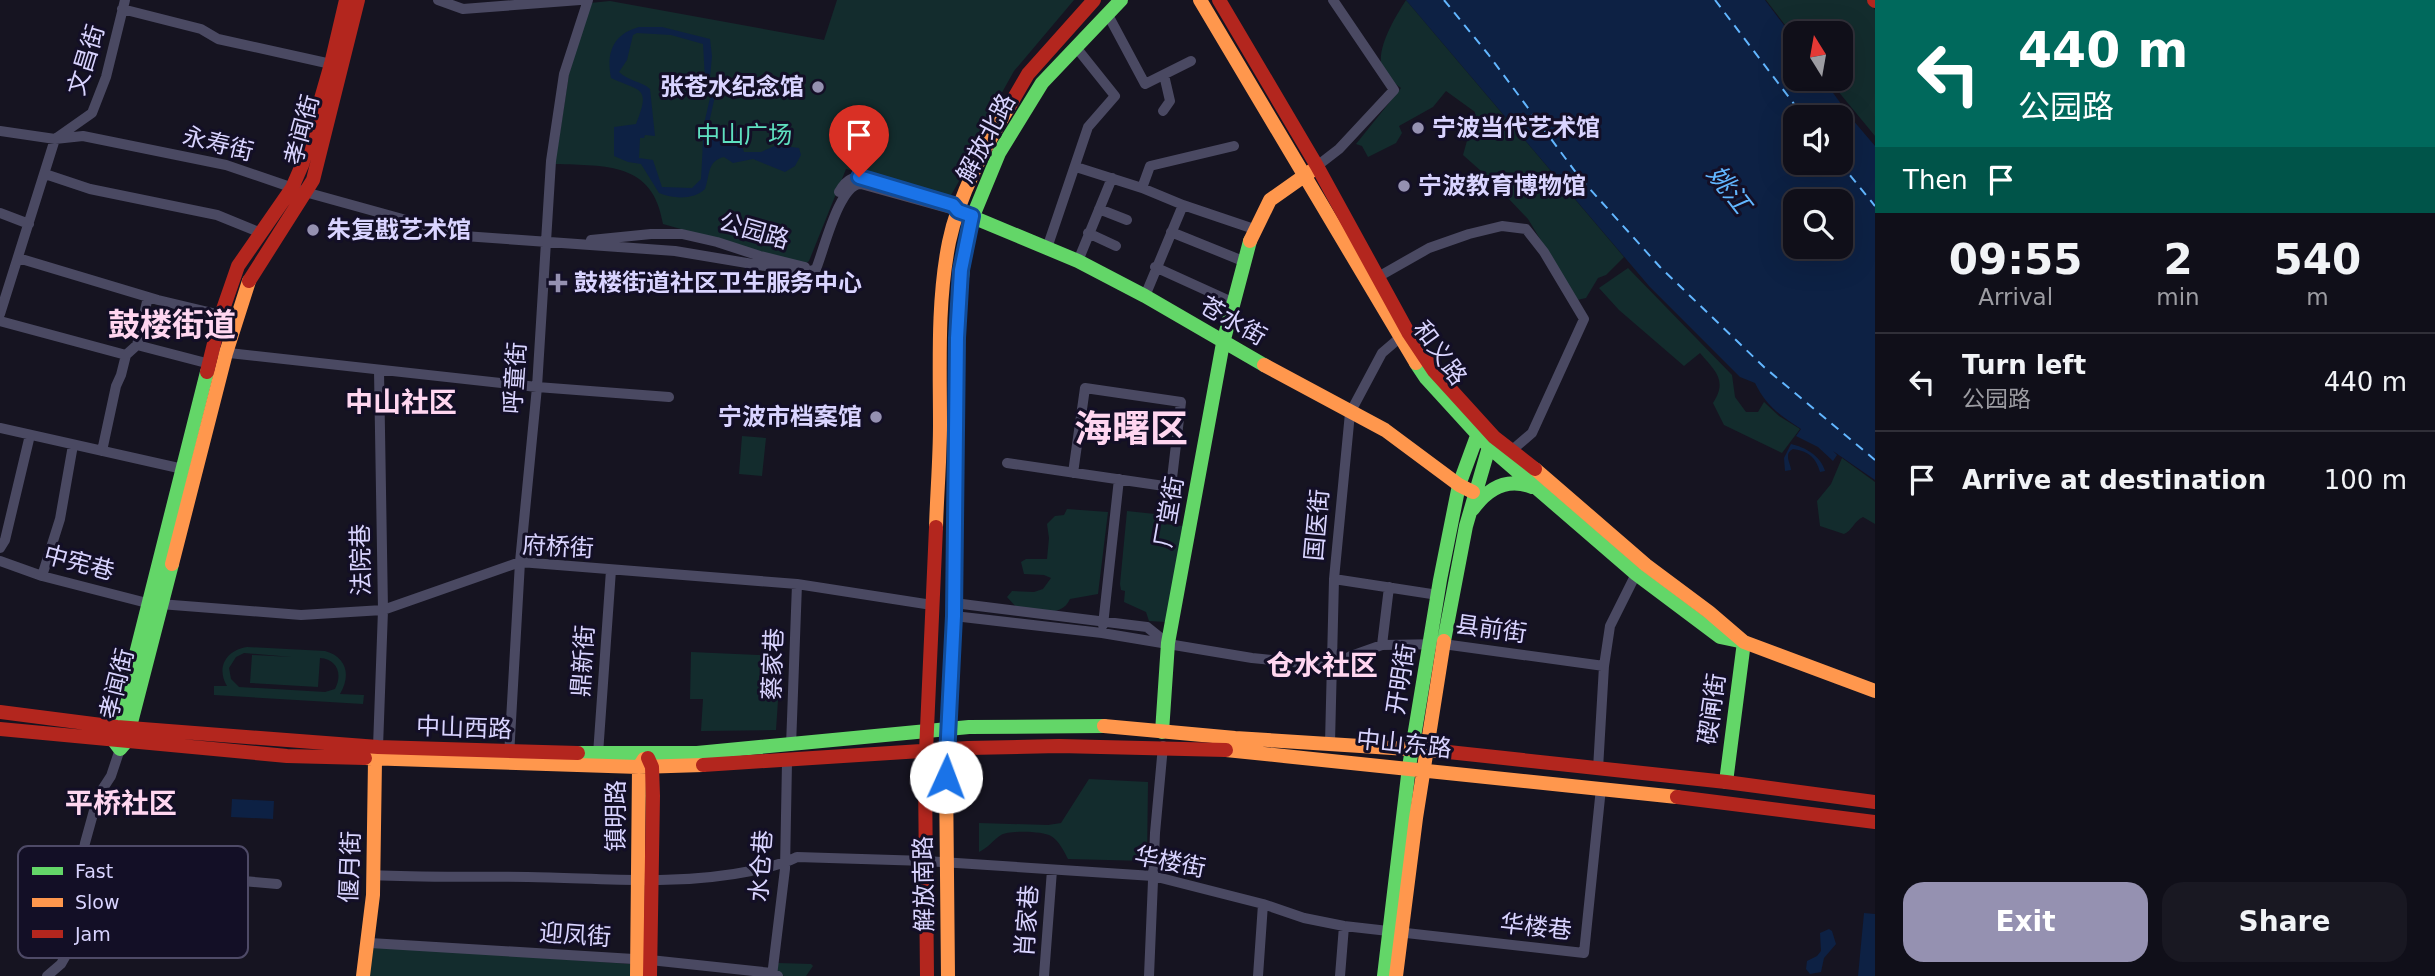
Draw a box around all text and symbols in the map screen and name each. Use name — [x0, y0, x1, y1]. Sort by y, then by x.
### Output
street label: 文昌街 — [62, 21, 110, 99]
north arrow — [1783, 21, 1853, 91]
map controls — [1783, 21, 1853, 259]
text: 440 m — [2018, 22, 2188, 79]
icon: left — [1903, 28, 1994, 119]
place label: 张苍水纪念馆 — [660, 73, 804, 101]
marker: 张苍水纪念馆 — [810, 79, 826, 95]
text: 公园路 — [2018, 88, 2114, 126]
street label: 解放北路 — [951, 89, 1021, 187]
street label: 孝闻街 — [279, 92, 325, 168]
pin — [829, 105, 889, 177]
button: sound — [1783, 105, 1853, 175]
place label: 宁波当代艺术馆 — [1432, 114, 1600, 142]
icon: arrive — [840, 116, 878, 154]
marker: 宁波当代艺术馆 — [1410, 120, 1426, 136]
park label: 中山广场 — [696, 121, 792, 149]
street label: 永寿街 — [180, 122, 256, 166]
water label: 姚江 — [1701, 159, 1759, 221]
icon: arrive — [1982, 161, 2020, 199]
text: Then — [1903, 165, 1968, 195]
place label: 宁波教育博物馆 — [1418, 172, 1586, 200]
marker: 宁波教育博物馆 — [1396, 178, 1412, 194]
button: search — [1783, 189, 1853, 259]
street label: 公园路 — [716, 208, 792, 254]
place label: 朱复戡艺术馆 — [327, 216, 471, 244]
marker: 朱复戡艺术馆 — [305, 222, 321, 238]
text: 09:55 — [1949, 235, 2083, 284]
text: 2 — [2163, 235, 2193, 284]
text: 540 — [2274, 235, 2361, 284]
place label: 鼓楼街道社区卫生服务中心 — [574, 269, 862, 297]
marker: 鼓楼街道社区卫生服务中心 — [548, 273, 568, 293]
text: Arrival — [1978, 284, 2053, 310]
text: min — [2156, 284, 2200, 310]
text: m — [2306, 284, 2329, 310]
street label: 苍水街 — [1195, 291, 1271, 351]
district label: 鼓楼街道 — [108, 306, 236, 344]
street label: 和义路 — [1408, 316, 1472, 390]
street label: 呼童街 — [499, 341, 531, 415]
text: Turn left — [1962, 350, 2086, 380]
icon: left — [1903, 363, 1941, 401]
text: 440 m — [2324, 367, 2407, 397]
district label: 中山社区 — [345, 386, 457, 419]
text: 公园路 — [1962, 386, 2031, 412]
place label: 宁波市档案馆 — [718, 403, 862, 431]
district label: 海曙区 — [1074, 407, 1188, 451]
marker: 宁波市档案馆 — [868, 409, 884, 425]
icon: arrive — [1903, 461, 1941, 499]
text: Arrive at destination — [1962, 465, 2266, 495]
text: 100 m — [2324, 465, 2407, 495]
street label: 厂堂街 — [1149, 474, 1189, 550]
street label: 国医街 — [1300, 488, 1334, 562]
street label: 法院巷 — [346, 524, 376, 596]
street label: 府桥街 — [521, 531, 595, 563]
street label: 中宪巷 — [41, 540, 117, 586]
street label: 县前街 — [1453, 610, 1529, 648]
street label: 鼎新街 — [567, 624, 599, 698]
street label: 蔡家巷 — [758, 628, 788, 700]
street label: 开明街 — [1382, 641, 1420, 717]
street label: 孝闻街 — [95, 646, 139, 722]
district label: 仓水社区 — [1266, 649, 1378, 682]
street label: 碶闸街 — [1693, 671, 1731, 747]
street label: 中山西路 — [416, 712, 512, 744]
street label: 中山东路 — [1355, 725, 1453, 763]
position arrow — [909, 740, 983, 814]
street label: 镇明路 — [602, 780, 630, 852]
district label: 平桥社区 — [65, 787, 177, 820]
street label: 水仓巷 — [745, 829, 777, 903]
street label: 偃月街 — [335, 831, 365, 903]
street label: 解放南路 — [909, 836, 939, 932]
street label: 华楼街 — [1132, 841, 1208, 883]
legend — [18, 846, 248, 958]
text: Fast — [75, 860, 113, 882]
button: Exit — [1903, 882, 2148, 962]
button: Share — [2162, 882, 2407, 962]
street label: 肖家巷 — [1011, 884, 1043, 958]
text: Slow — [75, 891, 120, 913]
street label: 华楼巷 — [1499, 909, 1573, 945]
street label: 迎凤街 — [538, 919, 612, 951]
text: Jam — [74, 923, 111, 945]

